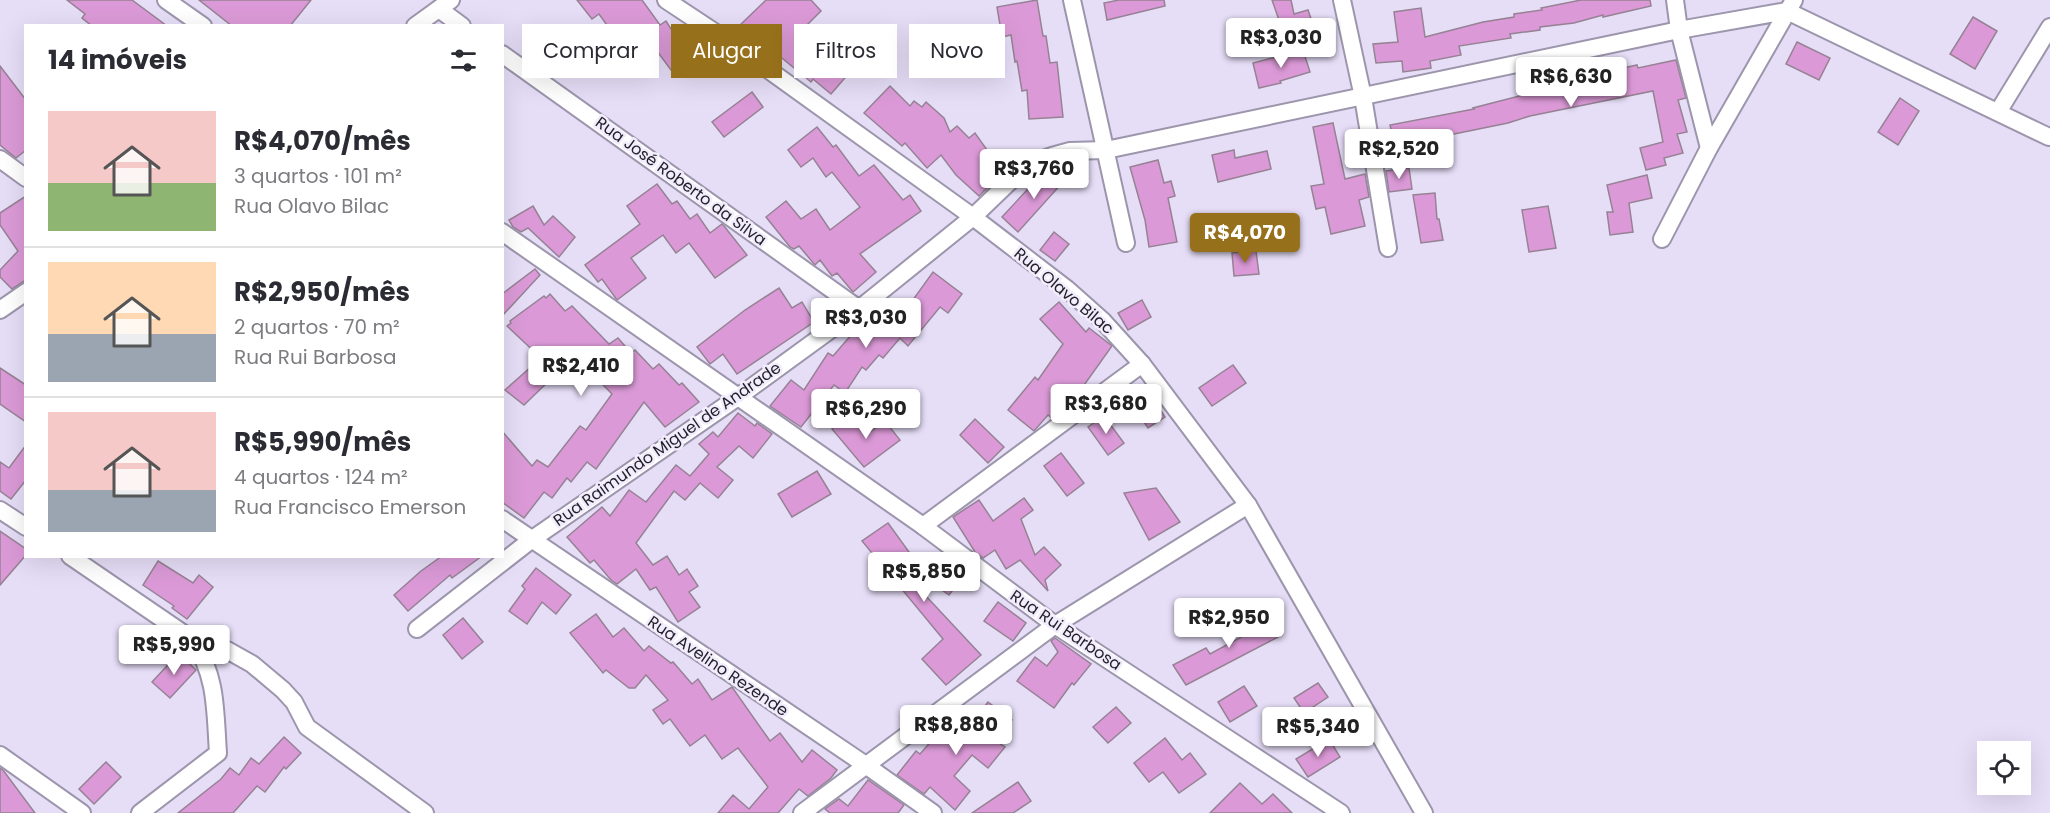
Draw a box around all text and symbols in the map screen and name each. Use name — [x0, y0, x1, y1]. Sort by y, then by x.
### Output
pin: R$3,030 — [1226, 18, 1336, 69]
text: R$3,030 — [1240, 23, 1322, 51]
chip: Comprar — [522, 24, 659, 78]
chip: Alugar — [671, 24, 782, 78]
chip: Filtros — [794, 24, 897, 78]
chip: Novo — [909, 24, 1005, 78]
text: 14 imóveis — [48, 42, 187, 78]
icon: filters — [447, 44, 480, 77]
pin: R$6,630 — [1516, 57, 1626, 108]
text: R$6,630 — [1530, 62, 1612, 90]
street label: Rua José Roberto da Silva — [591, 111, 771, 251]
text: R$4,070/mês — [234, 123, 411, 159]
pin: R$2,520 — [1344, 129, 1454, 180]
text: R$2,520 — [1359, 134, 1439, 162]
icon: home — [96, 135, 168, 207]
pin: R$3,760 — [979, 149, 1089, 200]
text: R$3,760 — [994, 154, 1074, 182]
text: 3 quartos · 101 m² — [234, 162, 402, 190]
text: Rua Olavo Bilac — [234, 192, 389, 220]
pin: R$4,070 — [1190, 213, 1300, 264]
text: R$4,070 — [1204, 218, 1286, 246]
street label: Rua Olavo Bilac — [1009, 242, 1119, 340]
text: R$2,950/mês — [234, 274, 410, 310]
icon: home — [96, 286, 168, 358]
pin: R$3,030 — [811, 298, 921, 349]
text: R$3,030 — [825, 303, 907, 331]
text: 2 quartos · 70 m² — [234, 313, 400, 341]
text: Rua Rui Barbosa — [234, 343, 397, 371]
pin: R$2,410 — [526, 346, 636, 397]
text: R$2,410 — [542, 351, 620, 379]
street label: Rua Raimundo Miguel de Andrade — [549, 356, 786, 532]
pin: R$3,680 — [1051, 384, 1161, 435]
pin: R$6,290 — [811, 389, 921, 440]
text: R$3,680 — [1065, 389, 1147, 417]
text: R$6,290 — [825, 394, 907, 422]
text: R$5,990/mês — [234, 424, 411, 460]
icon: home — [96, 436, 168, 508]
text: 4 quartos · 124 m² — [234, 463, 408, 491]
text: Rua Francisco Emerson — [234, 493, 466, 521]
pin: R$5,850 — [869, 552, 979, 603]
text: R$5,850 — [882, 557, 966, 585]
street label: Rua Rui Barbosa — [1006, 584, 1126, 676]
pin: R$2,950 — [1174, 598, 1284, 649]
text: R$2,950 — [1188, 603, 1270, 631]
street label: Rua Avelino Rezende — [643, 610, 793, 722]
pin: R$5,990 — [119, 625, 229, 676]
text: R$5,990 — [133, 630, 215, 658]
pin: R$8,880 — [901, 705, 1011, 756]
pin: R$5,340 — [1263, 707, 1373, 758]
text: R$8,880 — [914, 710, 998, 738]
text: R$5,340 — [1276, 712, 1360, 740]
map controls — [1977, 741, 2031, 795]
button: locate — [1977, 741, 2031, 795]

